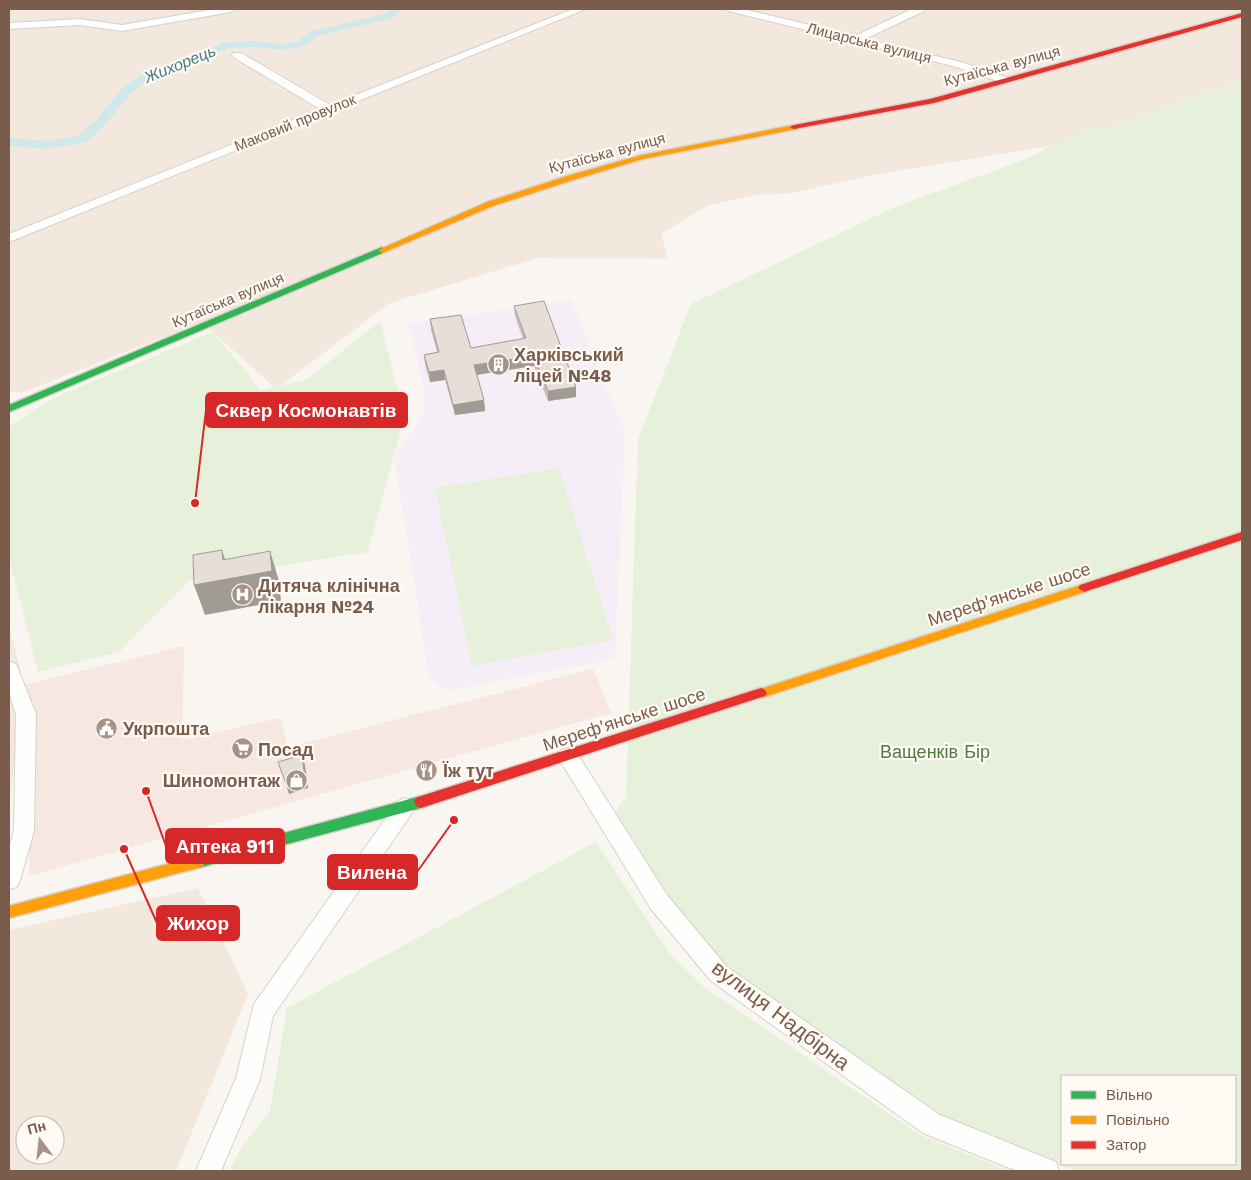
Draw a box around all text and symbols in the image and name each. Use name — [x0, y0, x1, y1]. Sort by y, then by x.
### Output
street label: Лицарська вулиця — [805, 19, 933, 67]
water label: Жихорець — [140, 41, 219, 87]
street label: Кутаїська вулиця — [942, 42, 1062, 90]
street label: Маковий провулок — [232, 90, 359, 156]
street label: Кутаїська вулиця — [547, 129, 667, 177]
street label: Кутаїська вулиця — [169, 268, 287, 332]
place label: Харківський ліцей №48 — [514, 344, 624, 386]
building icon: Харківський ліцей №48 — [486, 352, 510, 376]
callout: Сквер Космонавтів — [206, 393, 407, 427]
text: Сквер Космонавтів — [216, 399, 396, 422]
street label: Мереф'янське шосе — [925, 558, 1093, 630]
place label: Дитяча клінічна лікарня №24 — [258, 575, 401, 617]
hospital icon: Дитяча клінічна лікарня №24 — [230, 583, 254, 607]
street label: Мереф'янське шосе — [540, 683, 708, 755]
public building icon: Укрпошта — [95, 716, 119, 740]
place label: Укрпошта — [123, 718, 210, 739]
supermarket icon: Посад — [230, 737, 254, 761]
place label: Посад — [258, 739, 314, 760]
park label: Ващенків Бір — [880, 741, 990, 762]
restaurant icon: Їж тут — [415, 758, 439, 782]
place label: Їж тут — [442, 760, 494, 781]
shop icon: Шиномонтаж — [284, 768, 308, 792]
place label: Шиномонтаж — [163, 770, 280, 791]
callout: Аптека 911 — [166, 829, 284, 863]
text: Аптека 911 — [176, 835, 274, 858]
callout: Вилена — [328, 855, 417, 889]
text: Вилена — [337, 861, 407, 884]
callout: Жихор — [157, 906, 239, 940]
text: Жихор — [166, 912, 229, 935]
street label: вулиця Надбірна — [707, 955, 855, 1075]
legend — [1061, 1075, 1236, 1165]
text: Вільно — [1106, 1086, 1153, 1104]
text: Повільно — [1106, 1111, 1170, 1129]
north arrow — [15, 1115, 65, 1165]
text: Пн — [26, 1117, 48, 1138]
text: Затор — [1106, 1136, 1146, 1154]

